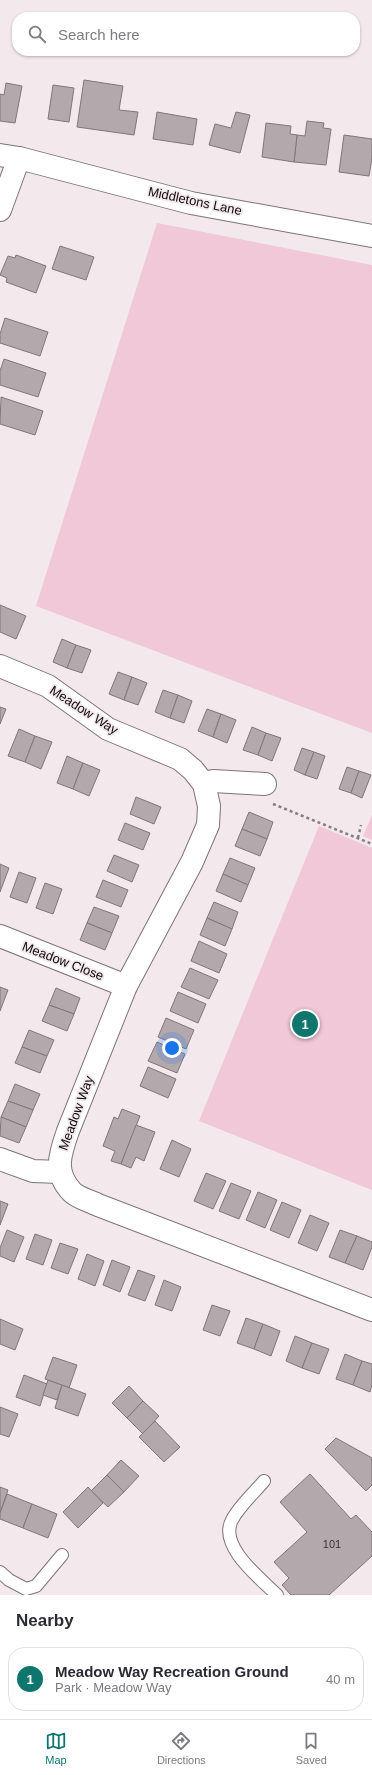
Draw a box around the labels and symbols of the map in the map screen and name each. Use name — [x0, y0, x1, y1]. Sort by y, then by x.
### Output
street label: Middletons Lane — [147, 184, 243, 218]
street label: Meadow Way — [47, 682, 121, 738]
street label: Meadow Close — [20, 939, 106, 983]
pin: 1 — [292, 1009, 318, 1039]
your location — [162, 1038, 182, 1058]
street label: Meadow Way — [56, 1073, 97, 1152]
house number: 101 — [323, 1538, 341, 1550]

